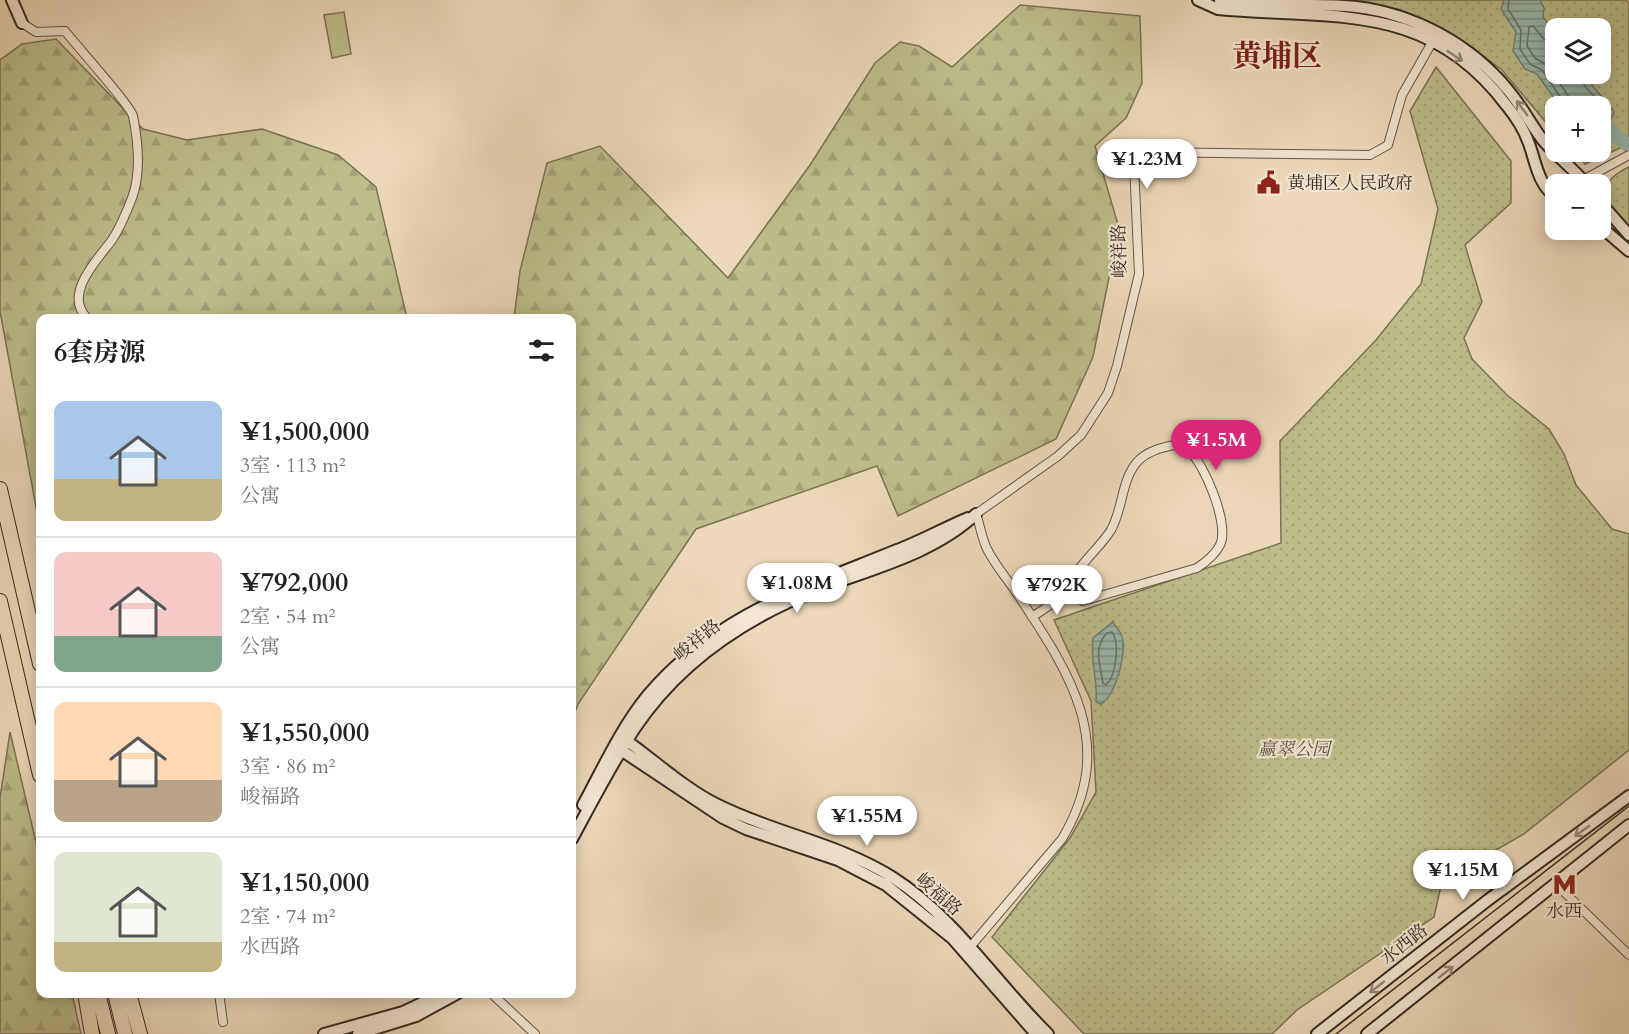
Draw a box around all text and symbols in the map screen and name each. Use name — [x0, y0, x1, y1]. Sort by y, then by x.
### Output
map controls — [1545, 18, 1611, 240]
button: layers — [1545, 18, 1611, 84]
district label: 黄埔区 — [1232, 36, 1322, 77]
one-way arrow — [1447, 49, 1464, 62]
button: + — [1545, 96, 1611, 162]
one-way arrow — [1516, 100, 1528, 116]
pin: ¥1.23M — [1098, 139, 1196, 190]
text: ¥1.23M — [1111, 145, 1183, 172]
public building icon: 黄埔区人民政府 — [1256, 170, 1282, 196]
place label: 黄埔区人民政府 — [1287, 171, 1413, 196]
button: − — [1545, 174, 1611, 240]
street label: 峻祥路 — [1107, 224, 1132, 278]
icon: filters — [525, 334, 558, 367]
text: 6套房源 — [54, 335, 145, 370]
text: ¥1,500,000 — [240, 414, 369, 449]
pin: ¥1.5M — [1174, 420, 1258, 471]
icon: home — [102, 425, 174, 497]
text: ¥1.5M — [1185, 426, 1247, 453]
text: 3室 · 113 m² — [240, 452, 346, 479]
text: 公寓 — [240, 482, 280, 509]
pin: ¥1.08M — [748, 563, 846, 614]
text: ¥792,000 — [240, 565, 348, 600]
pin: ¥792K — [1015, 565, 1099, 616]
text: ¥1.08M — [761, 569, 833, 596]
text: ¥792K — [1026, 571, 1088, 598]
icon: home — [102, 576, 174, 648]
text: 2室 · 54 m² — [240, 603, 336, 630]
street label: 峻祥路 — [668, 614, 726, 667]
text: 公寓 — [240, 633, 280, 660]
text: ¥1,550,000 — [240, 715, 369, 750]
icon: home — [102, 726, 174, 798]
park label: 赢翠公园 — [1258, 737, 1333, 762]
text: 3室 · 86 m² — [240, 753, 336, 780]
text: 峻福路 — [240, 783, 300, 810]
pin: ¥1.55M — [818, 796, 916, 847]
text: ¥1.55M — [831, 802, 903, 829]
one-way arrow — [1574, 824, 1590, 837]
pin: ¥1.15M — [1414, 850, 1512, 901]
text: ¥1.15M — [1427, 856, 1499, 883]
text: ¥1,150,000 — [240, 865, 369, 900]
street label: 峻福路 — [910, 867, 967, 922]
metro station icon: 水西 — [1551, 872, 1577, 898]
icon: home — [102, 876, 174, 948]
place label: 水西 — [1546, 899, 1582, 924]
text: 2室 · 74 m² — [240, 903, 336, 930]
street label: 水西路 — [1375, 918, 1433, 971]
text: 水西路 — [240, 933, 300, 960]
one-way arrow — [1438, 966, 1454, 979]
one-way arrow — [1369, 981, 1385, 993]

